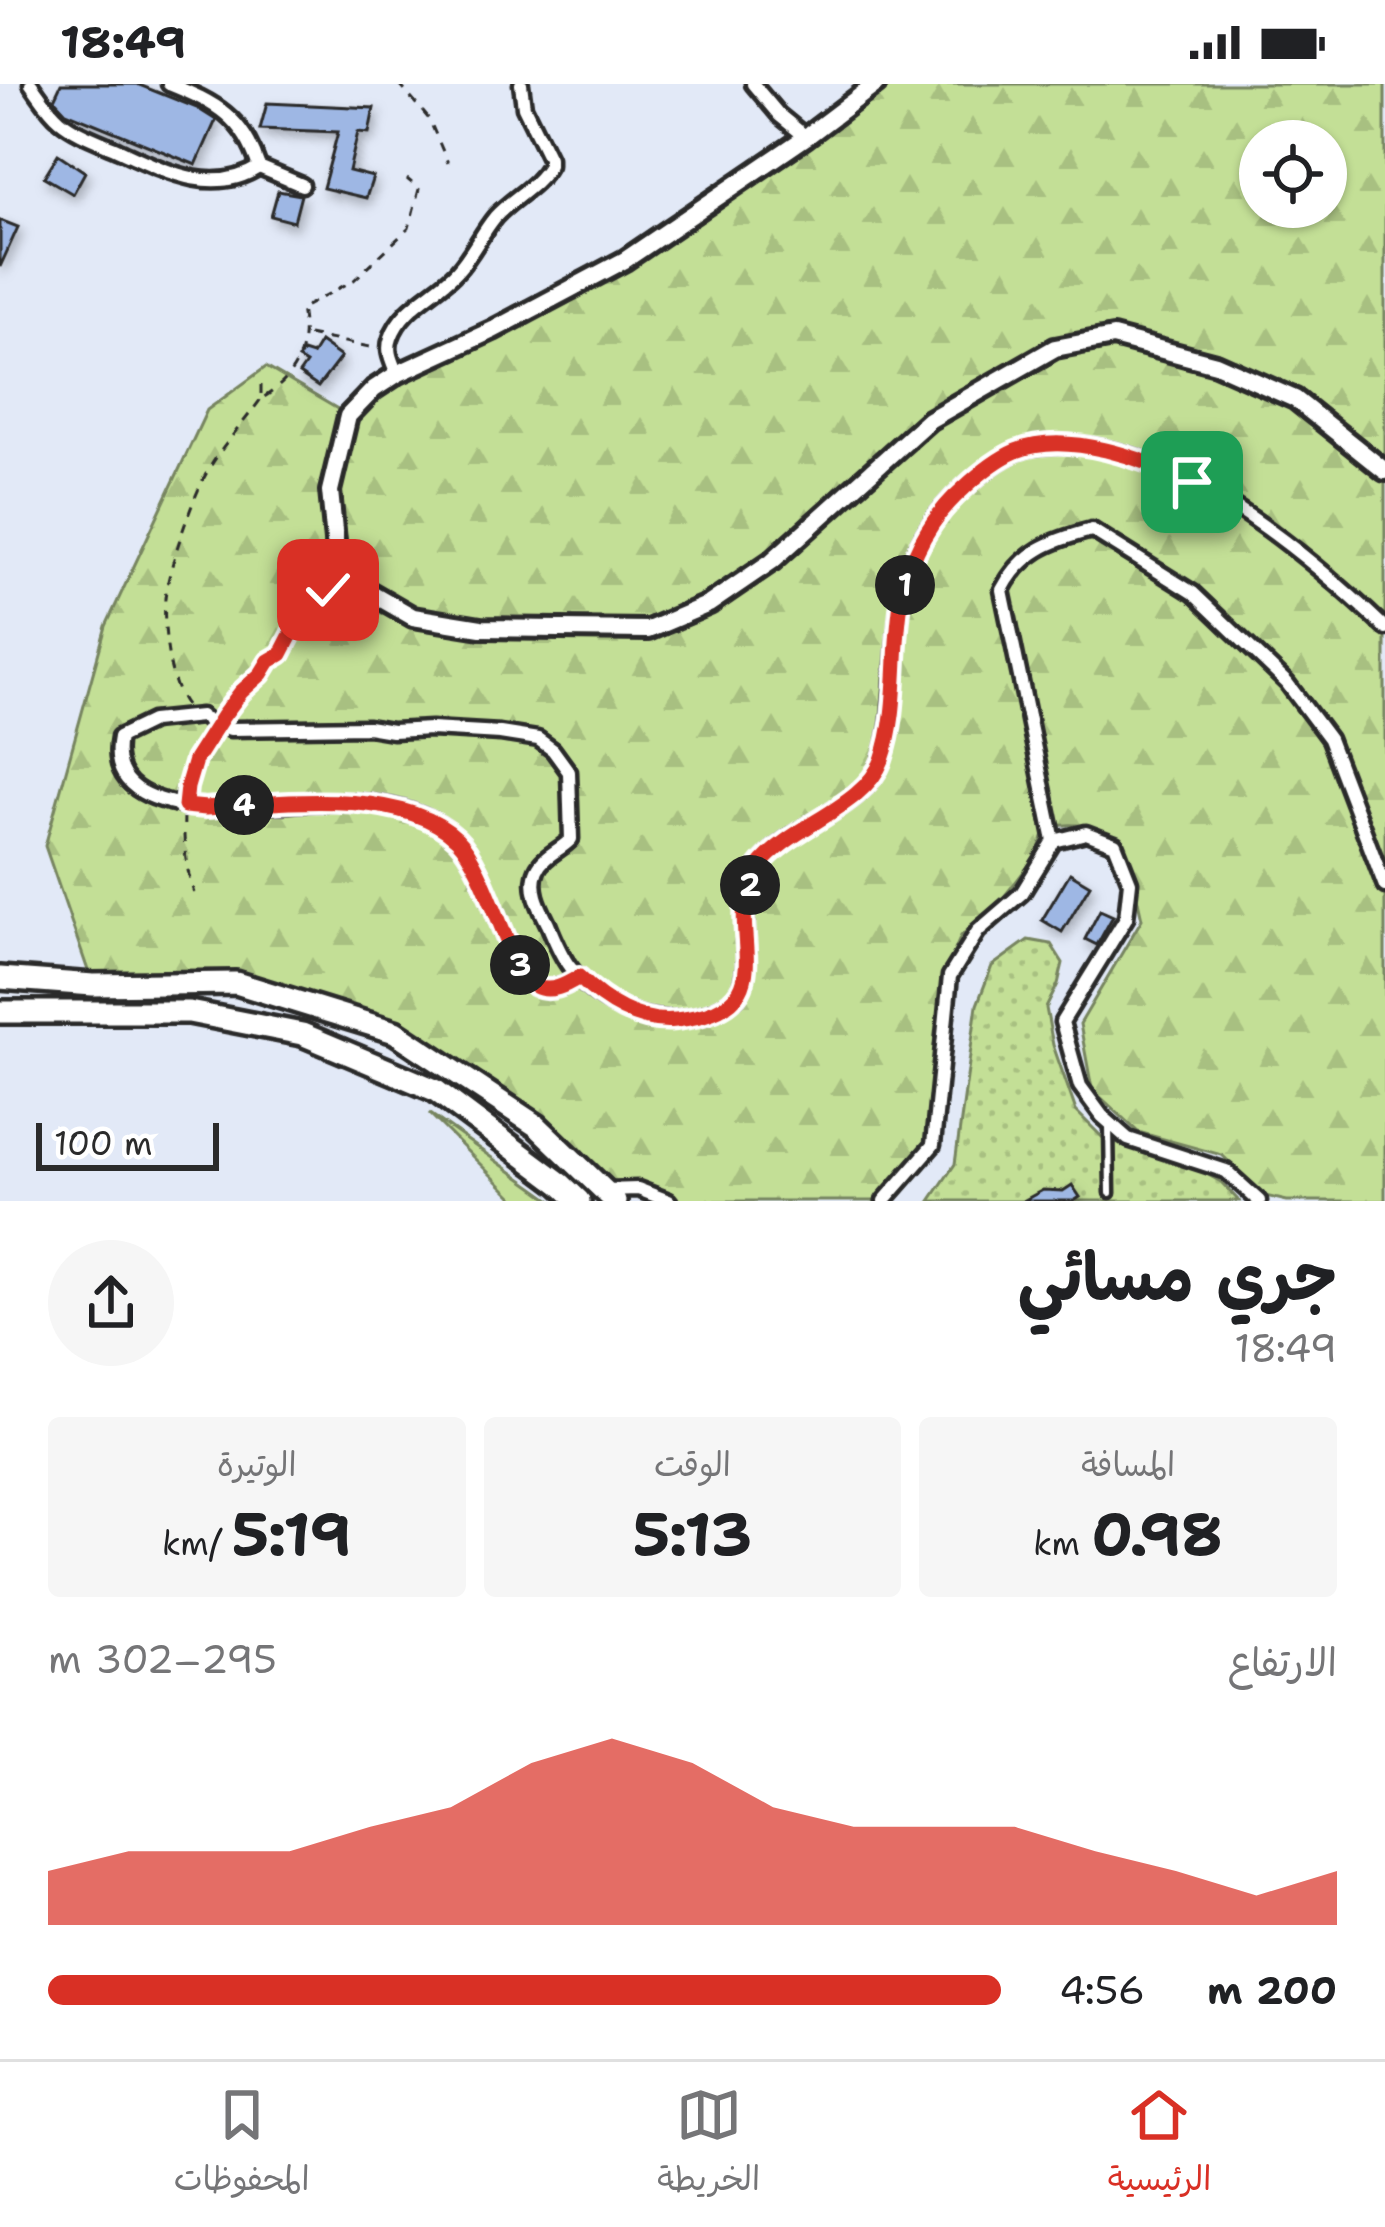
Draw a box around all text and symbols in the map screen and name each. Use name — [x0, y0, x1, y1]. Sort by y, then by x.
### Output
text: 18:49 — [60, 12, 186, 72]
map controls — [1239, 120, 1347, 228]
button: locate — [1239, 120, 1347, 228]
pin — [1141, 431, 1243, 533]
icon: arrive — [1159, 449, 1225, 515]
pin — [277, 539, 379, 641]
pin: 1 — [875, 555, 935, 615]
icon: check — [295, 557, 361, 623]
text: 1 — [897, 562, 913, 607]
pin: 4 — [214, 775, 274, 835]
text: 4 — [232, 782, 256, 827]
pin: 2 — [720, 855, 780, 915]
text: 2 — [738, 862, 762, 907]
pin: 3 — [490, 935, 550, 995]
text: 3 — [508, 942, 532, 987]
scale bar — [36, 1117, 219, 1170]
text: 100 m — [54, 1121, 153, 1166]
text: جري مسائي — [1018, 1233, 1337, 1321]
button: share — [48, 1240, 174, 1366]
text: 18:49 — [1234, 1322, 1337, 1374]
text: الوتيرة — [217, 1442, 297, 1487]
text: الوقت — [654, 1442, 731, 1487]
text: المسافة — [1081, 1442, 1175, 1487]
text: 5:19 — [232, 1494, 352, 1574]
text: 5:13 — [633, 1494, 752, 1574]
text: 0.98 — [1091, 1494, 1223, 1574]
text: /km — [162, 1521, 232, 1566]
text: km — [1033, 1521, 1091, 1566]
text: 295–302 m — [48, 1633, 277, 1685]
text: الارتفاع — [1228, 1636, 1337, 1688]
text: 4:56 — [1059, 1964, 1145, 2016]
text: 200 m — [1207, 1964, 1337, 2016]
tab: المحفوظات — [174, 2082, 310, 2208]
tab: الخريطة — [657, 2082, 760, 2208]
tab: الرئيسية — [1108, 2082, 1211, 2208]

